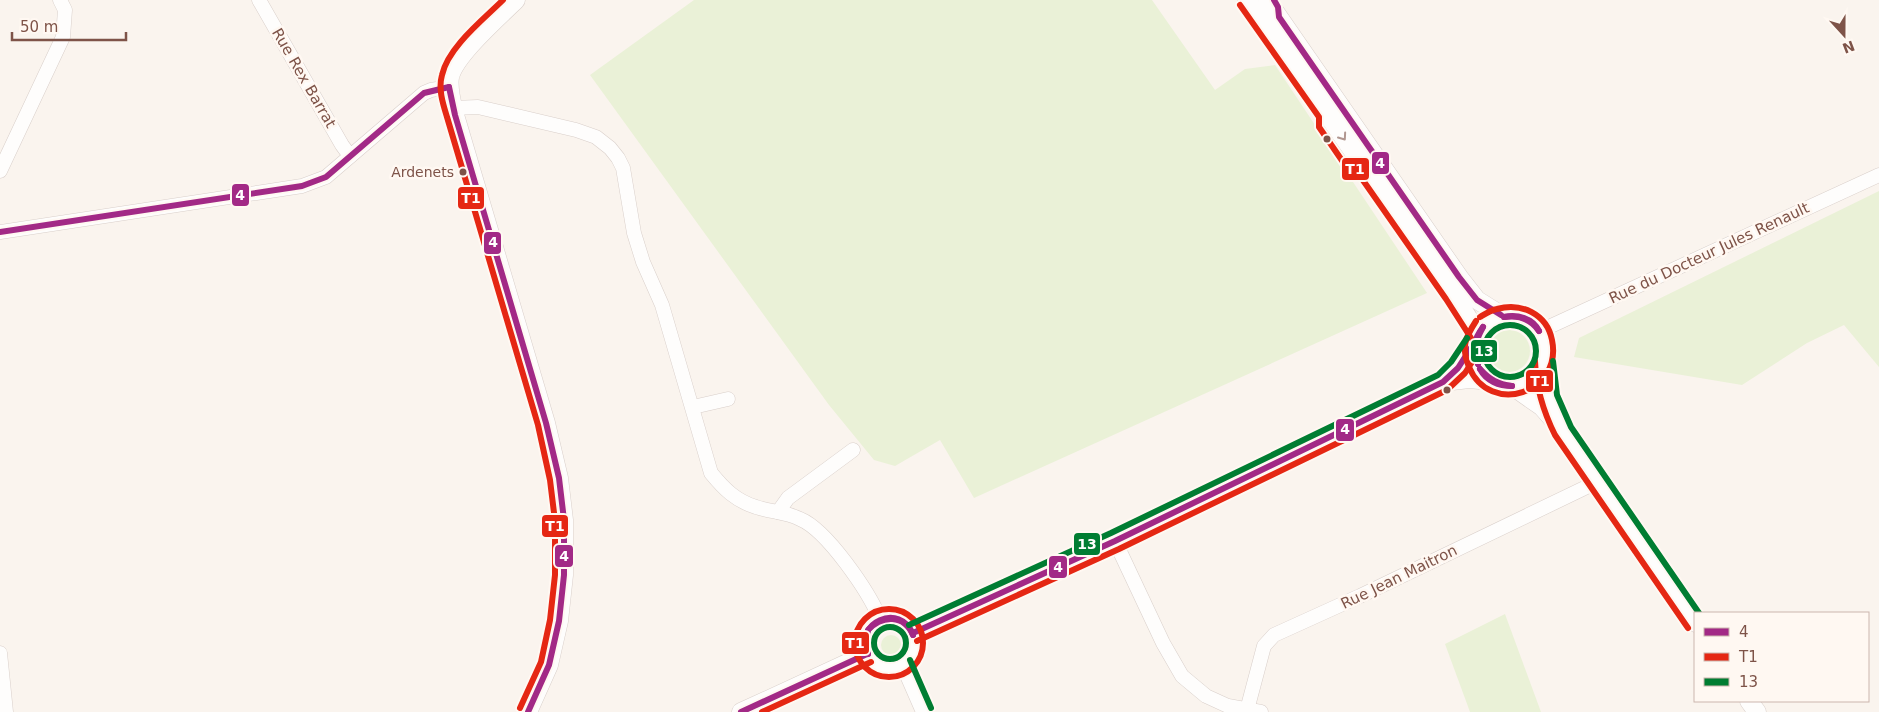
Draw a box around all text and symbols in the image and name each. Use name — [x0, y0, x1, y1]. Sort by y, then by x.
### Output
scale bar — [12, 10, 126, 42]
north arrow — [1819, 10, 1869, 60]
text: 50 m — [20, 18, 58, 36]
street label: Rue Rex Barrat — [268, 25, 340, 131]
text: N — [1840, 38, 1857, 57]
one-way arrow — [1337, 131, 1346, 141]
unlabelled marker — [1322, 134, 1332, 144]
line badge: 4 — [1371, 151, 1390, 175]
text: 4 — [1375, 155, 1385, 171]
line badge: T1 — [1341, 157, 1370, 181]
text: T1 — [1345, 161, 1365, 177]
place label: Ardenets — [391, 164, 454, 180]
marker: Ardenets — [458, 167, 468, 177]
line badge: 4 — [231, 183, 250, 207]
line badge: T1 — [457, 186, 485, 210]
text: 4 — [235, 187, 245, 203]
text: T1 — [461, 190, 481, 206]
street label: Rue du Docteur Jules Renault — [1606, 199, 1812, 307]
line badge: 4 — [483, 231, 502, 255]
text: 4 — [488, 234, 498, 250]
line badge: 13 — [1470, 339, 1498, 363]
text: 13 — [1474, 343, 1494, 359]
line badge: T1 — [1525, 369, 1554, 393]
text: T1 — [1530, 373, 1550, 389]
unlabelled marker — [1442, 385, 1452, 395]
line badge: 4 — [1335, 418, 1355, 442]
text: 4 — [1340, 421, 1350, 437]
line badge: T1 — [541, 514, 569, 538]
text: T1 — [545, 518, 565, 534]
line badge: 13 — [1073, 532, 1101, 556]
text: 13 — [1077, 536, 1097, 552]
street label: Rue Jean Maitron — [1338, 541, 1460, 613]
line badge: 4 — [554, 544, 574, 568]
text: 4 — [559, 548, 569, 564]
line badge: 4 — [1048, 555, 1068, 579]
text: 4 — [1053, 559, 1063, 575]
legend — [1694, 612, 1869, 702]
text: 4 — [1739, 623, 1749, 641]
line badge: T1 — [841, 631, 870, 655]
text: T1 — [845, 635, 865, 651]
text: T1 — [1738, 648, 1758, 666]
text: 13 — [1739, 673, 1758, 691]

